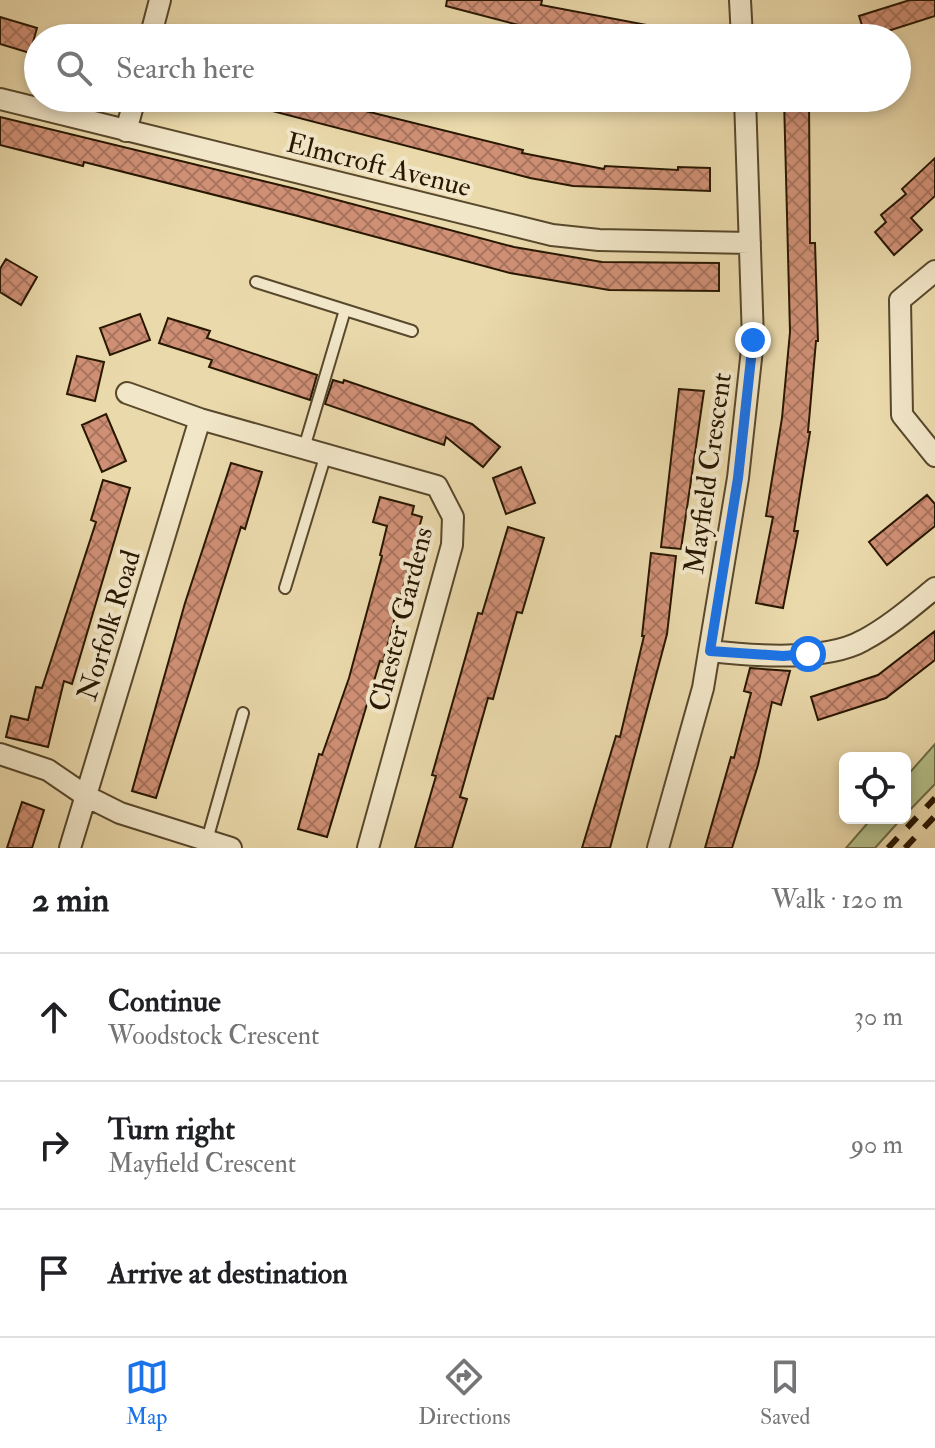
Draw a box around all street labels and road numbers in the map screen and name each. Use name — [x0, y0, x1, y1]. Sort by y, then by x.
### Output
street label: Elmcroft Avenue — [283, 126, 475, 205]
street label: Mayfield Crescent — [677, 370, 740, 576]
street label: Chester Gardens — [362, 524, 441, 715]
street label: Norfolk Road — [70, 546, 149, 705]

